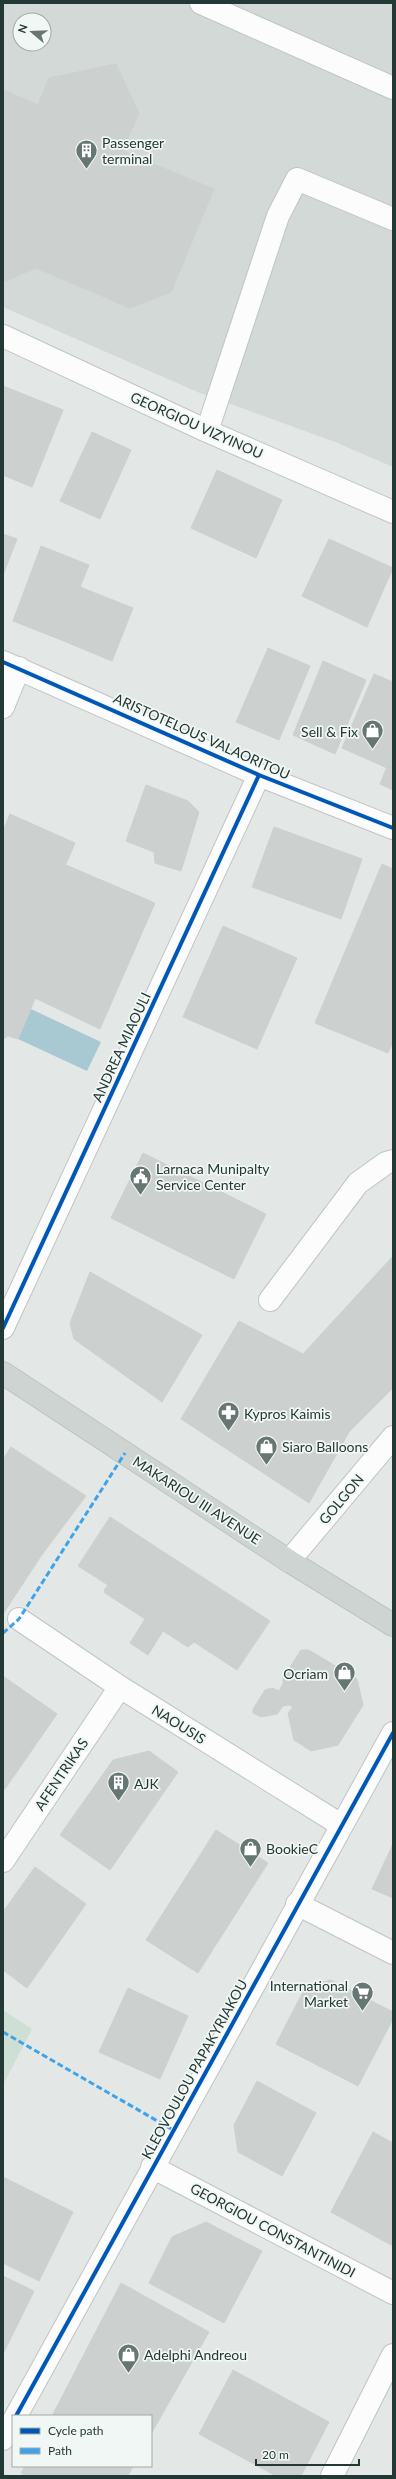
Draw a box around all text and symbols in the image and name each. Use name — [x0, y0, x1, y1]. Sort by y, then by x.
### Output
north arrow — [12, 12, 52, 52]
text: N — [15, 22, 30, 35]
place label: Passenger terminal — [102, 134, 164, 167]
building icon: Passenger terminal — [73, 137, 99, 170]
street label: GEORGIOU VIZYINOU — [128, 388, 266, 462]
street label: ARISTOTELOUS VALAORITOU — [111, 689, 293, 783]
shop icon: Sell & Fix — [360, 718, 386, 751]
place label: Sell & Fix — [301, 723, 358, 740]
street label: ANDREA MIAOULI — [88, 989, 154, 1105]
place label: Larnaca Munipalty Service Center — [156, 1160, 270, 1193]
public building icon: Larnaca Munipalty Service Center — [128, 1163, 154, 1196]
pharmacy icon: Kypros Kaimis — [216, 1400, 242, 1433]
place label: Kypros Kaimis — [244, 1405, 331, 1422]
shop icon: Siaro Balloons — [253, 1433, 279, 1466]
place label: Siaro Balloons — [282, 1438, 368, 1455]
street label: MAKARIOU III AVENUE — [130, 1452, 264, 1548]
street label: GOLGON — [315, 1470, 367, 1528]
shop icon: Ocriam — [331, 1660, 357, 1693]
place label: Ocriam — [283, 1665, 328, 1682]
street label: NAOUSIS — [149, 1701, 209, 1747]
street label: AFENTRIKAS — [31, 1735, 91, 1813]
building icon: AJK — [106, 1770, 132, 1803]
place label: AJK — [134, 1775, 159, 1792]
shop icon: BookieC — [238, 1835, 264, 1868]
place label: BookieC — [266, 1840, 319, 1857]
street label: KLEOVOULOU PAPAKYRIAKOU — [137, 1976, 251, 2162]
place label: International Market — [270, 1977, 348, 2010]
supermarket icon: International Market — [350, 1980, 376, 2013]
street label: GEORGIOU CONSTANTINIDI — [187, 2179, 359, 2281]
shop icon: Adelphi Andreou — [116, 2341, 142, 2374]
place label: Adelphi Andreou — [144, 2346, 247, 2363]
legend — [12, 2415, 152, 2467]
text: Cycle path — [48, 2423, 103, 2438]
scale bar — [256, 2441, 359, 2467]
text: Path — [48, 2443, 72, 2458]
text: 20 m — [262, 2447, 289, 2462]

